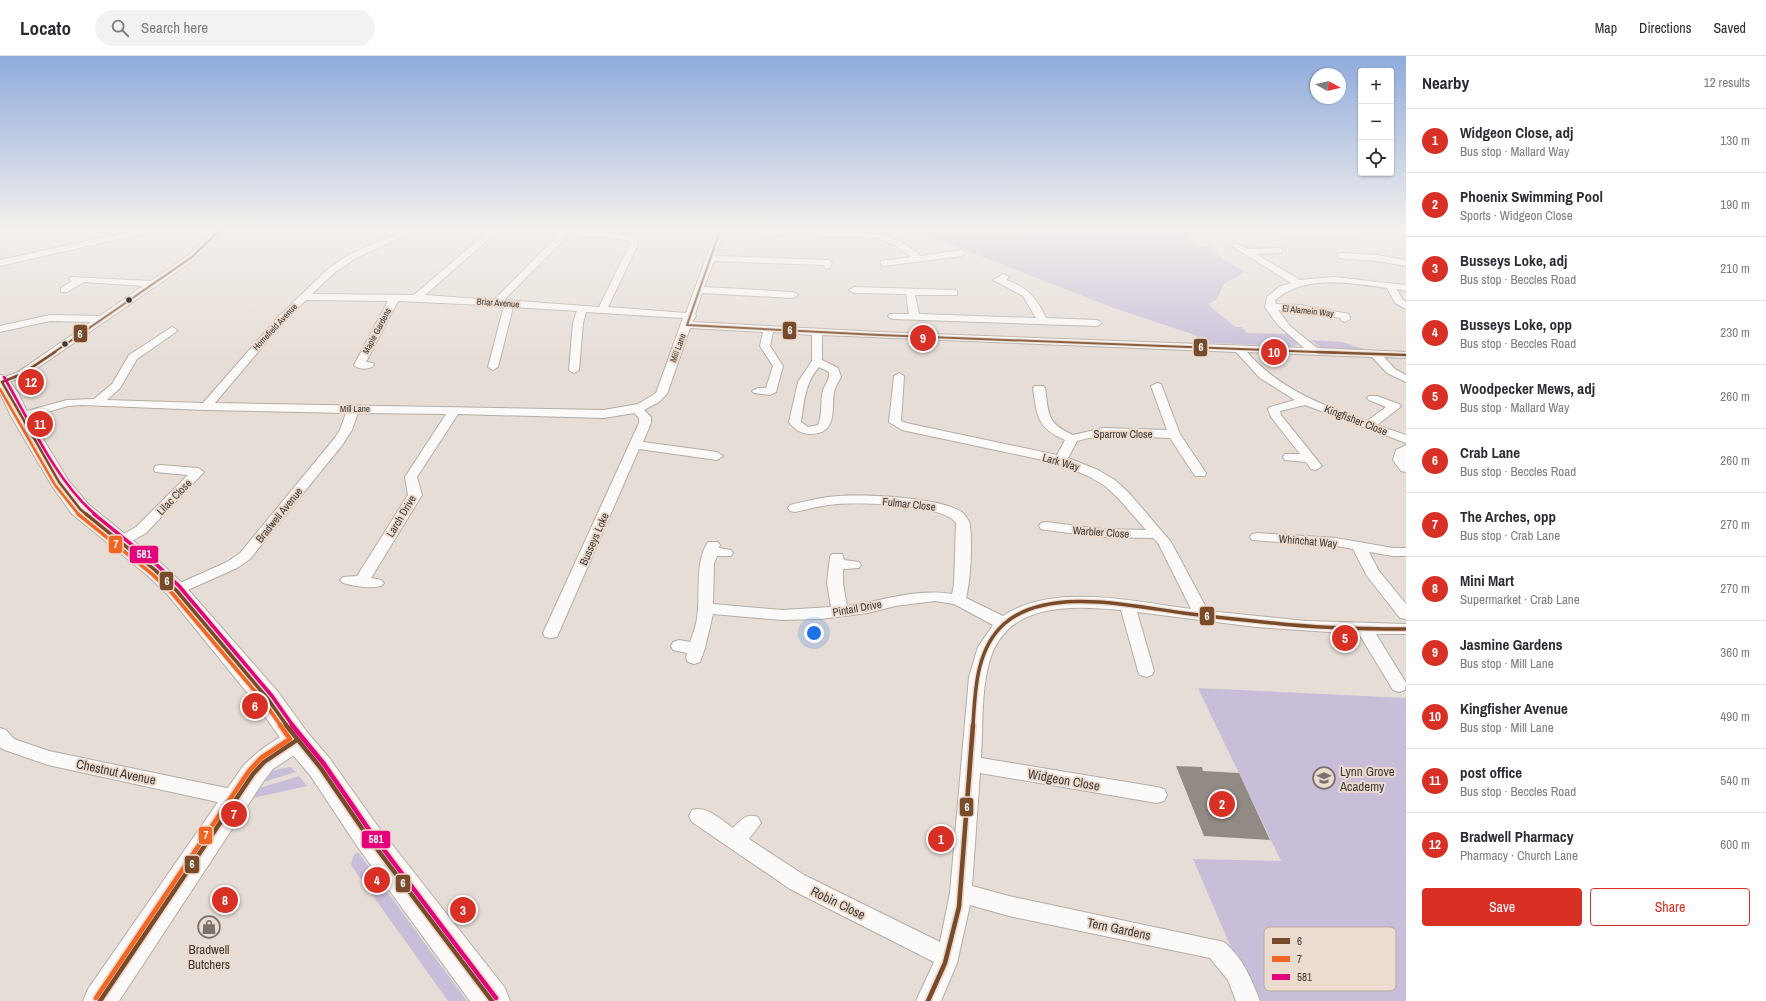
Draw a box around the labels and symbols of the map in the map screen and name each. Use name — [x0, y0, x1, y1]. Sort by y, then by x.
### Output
north arrow — [1310, 68, 1346, 104]
unlabelled marker — [124, 295, 134, 305]
street label: Briar Avenue — [476, 296, 520, 310]
street label: Homefield Avenue — [250, 301, 300, 353]
street label: El Alamein Way — [1282, 302, 1335, 320]
street label: Maple Gardens — [360, 306, 394, 356]
line badge: 6 — [782, 321, 797, 340]
text: 6 — [787, 323, 793, 337]
pin: 9 — [910, 323, 936, 353]
line badge: 6 — [73, 324, 88, 343]
text: 6 — [77, 327, 83, 341]
street label: Mill Lane — [667, 332, 689, 364]
pin: 10 — [1261, 337, 1287, 367]
line badge: 6 — [1193, 338, 1208, 357]
unlabelled marker — [60, 339, 70, 349]
text: 6 — [1198, 340, 1204, 354]
pin: 12 — [18, 367, 44, 397]
street label: Kingfisher Close — [1322, 402, 1390, 438]
street label: Mill Lane — [340, 403, 370, 415]
pin: 11 — [27, 409, 53, 439]
street label: Sparrow Close — [1093, 427, 1153, 441]
street label: Lark Way — [1041, 450, 1082, 474]
street label: Lilac Close — [153, 476, 195, 518]
street label: Bradwell Avenue — [252, 485, 306, 545]
street label: Larch Drive — [383, 492, 419, 540]
street label: Fulmar Close — [882, 494, 936, 514]
street label: Busseys Loke — [576, 511, 612, 567]
street label: Warbler Close — [1072, 523, 1130, 541]
street label: Whinchat Way — [1278, 531, 1338, 551]
line badge: 7 — [108, 535, 123, 554]
text: 7 — [113, 537, 119, 551]
line badge: 581 — [129, 545, 159, 564]
text: 581 — [136, 547, 152, 561]
line badge: 6 — [159, 571, 174, 591]
text: 6 — [164, 574, 170, 588]
street label: Pintail Drive — [831, 597, 883, 619]
line badge: 6 — [1199, 606, 1215, 626]
text: 6 — [1204, 609, 1210, 623]
your location — [804, 623, 824, 643]
pin: 5 — [1332, 623, 1358, 653]
pin: 6 — [242, 691, 268, 721]
street label: Chestnut Avenue — [75, 755, 157, 789]
place label: Lynn Grove Academy — [1339, 763, 1395, 795]
street label: Widgeon Close — [1027, 765, 1101, 795]
school or university icon: Lynn Grove Academy — [1311, 765, 1337, 791]
pin: 2 — [1209, 789, 1235, 819]
line badge: 6 — [959, 797, 974, 817]
pin: 7 — [221, 799, 247, 829]
text: 6 — [964, 800, 970, 814]
pin: 1 — [928, 824, 954, 854]
line badge: 7 — [198, 826, 213, 845]
text: 7 — [203, 828, 209, 842]
line badge: 581 — [361, 830, 391, 849]
text: 581 — [368, 832, 384, 846]
line badge: 6 — [184, 855, 200, 874]
text: 6 — [189, 857, 195, 871]
pin: 4 — [364, 865, 390, 895]
line badge: 6 — [395, 874, 411, 893]
text: 6 — [400, 876, 406, 890]
street label: Robin Close — [808, 883, 868, 924]
pin: 8 — [212, 885, 238, 915]
pin: 3 — [450, 895, 476, 925]
shop icon: Bradwell Butchers — [196, 914, 222, 940]
street label: Tern Gardens — [1086, 914, 1152, 944]
legend — [1264, 927, 1396, 991]
text: 6 — [1297, 934, 1302, 948]
place label: Bradwell Butchers — [188, 941, 230, 973]
text: 7 — [1297, 952, 1302, 966]
text: 581 — [1297, 970, 1312, 984]

